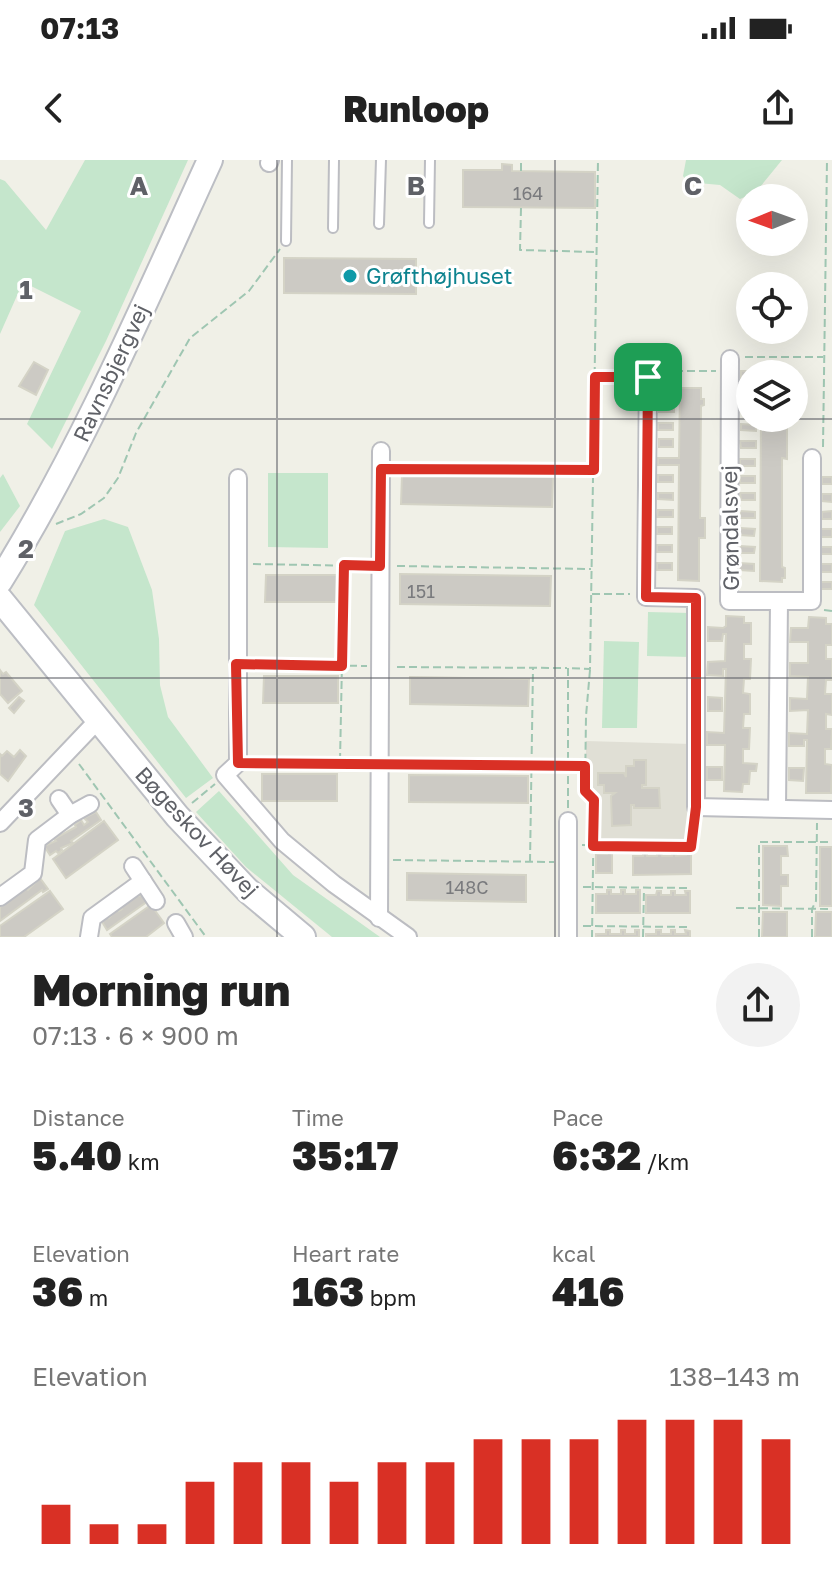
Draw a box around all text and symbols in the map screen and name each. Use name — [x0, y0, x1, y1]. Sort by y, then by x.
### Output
text: 07:13 — [40, 10, 119, 46]
icon: back — [32, 86, 76, 130]
icon: share — [756, 86, 800, 130]
text: Runloop — [343, 87, 489, 130]
text: A — [130, 170, 149, 201]
text: B — [407, 170, 425, 201]
text: C — [684, 170, 702, 201]
house number: 164 — [513, 182, 543, 204]
north arrow — [736, 184, 808, 256]
map controls — [736, 184, 808, 432]
place label: Grøfthøjhuset — [366, 262, 513, 289]
marker: Grøfthøjhuset — [341, 267, 359, 285]
button: locate — [736, 272, 808, 344]
text: 1 — [19, 274, 33, 305]
street label: Ravnsbjergvej — [67, 300, 154, 446]
pin — [614, 343, 682, 411]
icon: arrive — [626, 355, 670, 399]
button: layers — [736, 360, 808, 432]
street label: Grøndalsvej — [715, 465, 744, 591]
text: 2 — [18, 533, 34, 564]
house number: 151 — [407, 580, 435, 602]
street label: Bøgeskov Høvej — [130, 761, 265, 903]
text: 3 — [18, 792, 34, 823]
house number: 148C — [446, 876, 488, 898]
text: Morning run — [32, 963, 290, 1016]
button: share — [716, 963, 800, 1047]
text: 07:13 · 6 × 900 m — [32, 1020, 239, 1051]
text: Distance — [32, 1104, 124, 1131]
text: Time — [292, 1104, 344, 1131]
text: Pace — [552, 1104, 603, 1131]
text: 5.40 — [32, 1131, 122, 1179]
text: 35:17 — [292, 1131, 399, 1179]
text: 6:32 — [552, 1131, 641, 1179]
text: km — [122, 1148, 160, 1175]
text: /km — [641, 1148, 689, 1175]
text: Elevation — [32, 1240, 130, 1267]
text: Heart rate — [292, 1240, 399, 1267]
text: kcal — [552, 1240, 595, 1267]
text: 36 — [32, 1267, 83, 1315]
text: 163 — [292, 1267, 364, 1315]
text: 416 — [552, 1267, 625, 1315]
text: m — [83, 1284, 108, 1311]
text: bpm — [364, 1284, 416, 1311]
text: Elevation — [32, 1361, 148, 1392]
text: 138–143 m — [669, 1361, 800, 1392]

